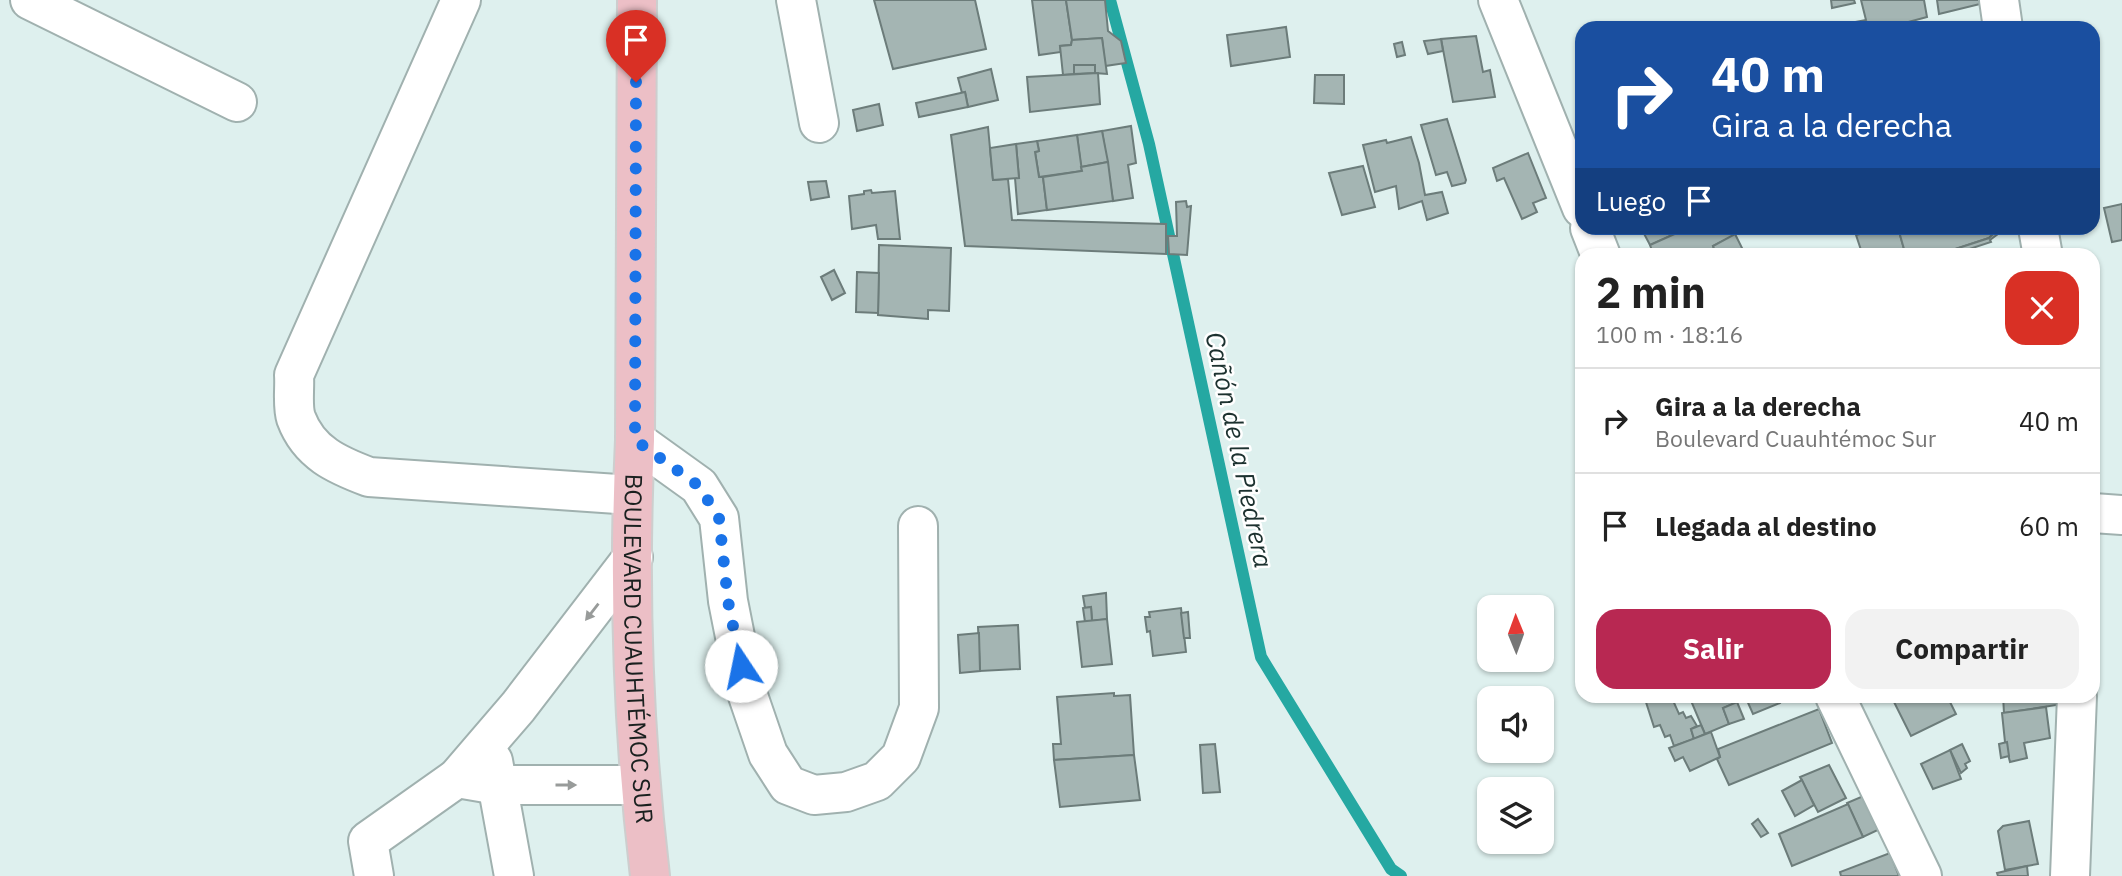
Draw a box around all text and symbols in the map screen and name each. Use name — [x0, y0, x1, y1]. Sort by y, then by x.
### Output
pin — [606, 10, 666, 82]
icon: arrive — [617, 21, 655, 59]
text: 40 m — [1711, 42, 1825, 105]
icon: right — [1596, 49, 1687, 140]
text: Gira a la derecha — [1711, 104, 1952, 146]
icon: arrive — [1680, 182, 1718, 220]
text: Luego — [1596, 184, 1666, 218]
text: 2 min — [1596, 265, 1706, 320]
button: close — [2005, 271, 2079, 345]
text: 100 m · 18:16 — [1596, 319, 1743, 349]
water label: Cañón de la Piedrera — [1198, 329, 1282, 571]
text: Gira a la derecha — [1655, 389, 1861, 423]
icon: right — [1596, 402, 1634, 440]
text: 40 m — [2019, 404, 2079, 438]
text: Boulevard Cuauhtémoc Sur — [1655, 423, 1936, 453]
street label: BOULEVARD CUAUHTÉMOC SUR — [617, 473, 661, 825]
icon: arrive — [1596, 507, 1634, 545]
text: Llegada al destino — [1655, 509, 1877, 543]
text: 60 m — [2019, 509, 2079, 543]
north arrow — [1477, 595, 1554, 672]
map controls — [1477, 595, 1554, 854]
one-way arrow — [584, 602, 599, 620]
button: Salir — [1596, 609, 1831, 689]
button: Compartir — [1845, 609, 2079, 689]
position arrow — [704, 629, 778, 703]
button: sound — [1477, 686, 1554, 763]
button: layers — [1477, 777, 1554, 854]
one-way arrow — [555, 779, 577, 791]

